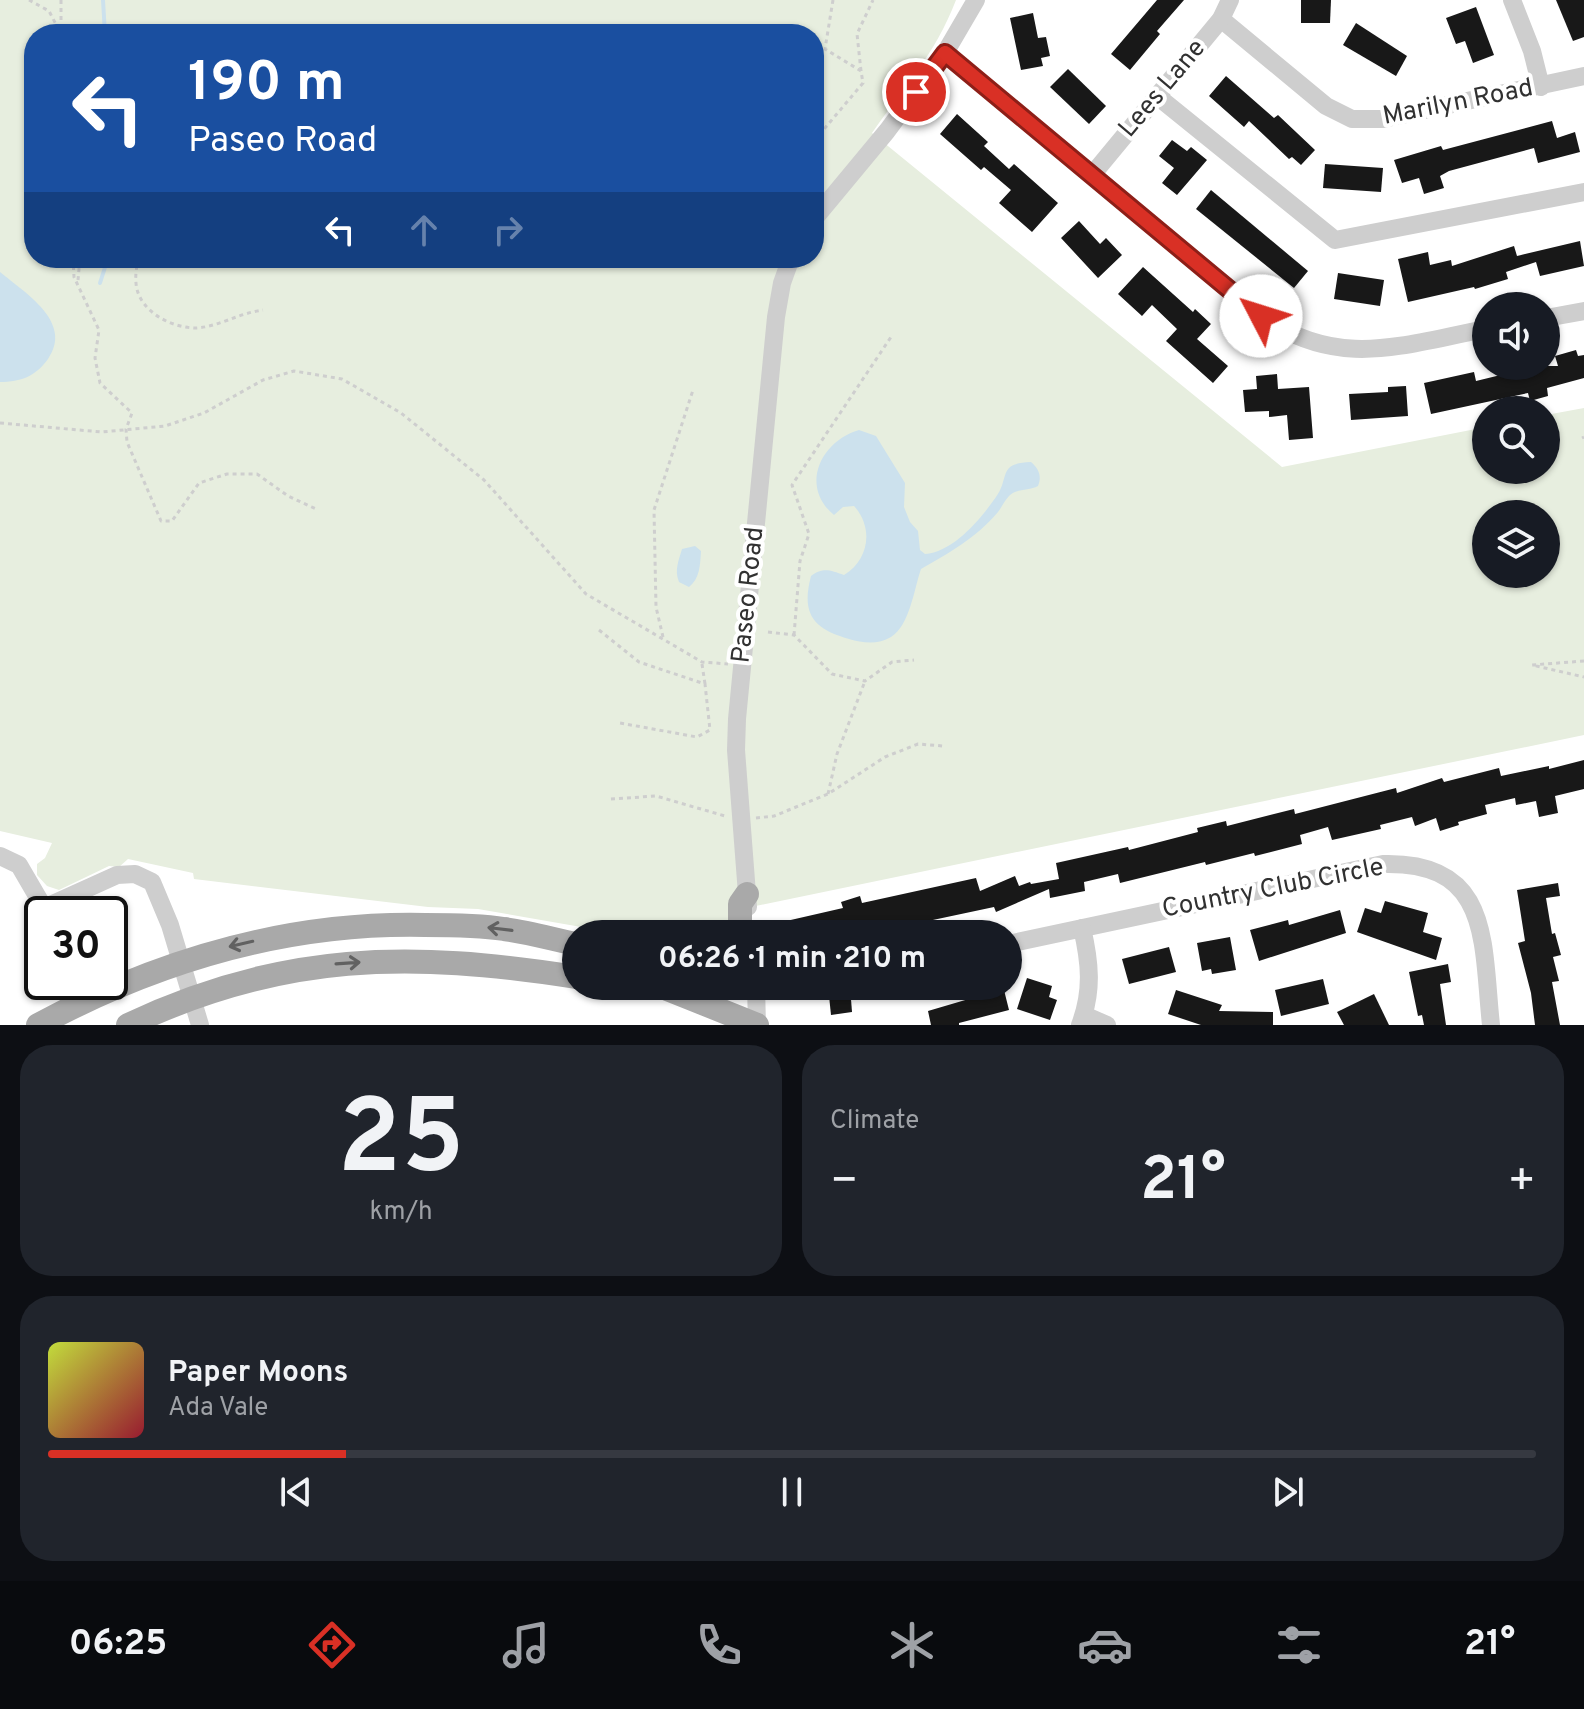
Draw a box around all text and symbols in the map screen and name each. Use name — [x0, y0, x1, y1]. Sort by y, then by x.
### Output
street label: Lees Lane — [1112, 33, 1214, 145]
text: 190 m — [188, 50, 345, 120]
icon: left — [56, 56, 160, 160]
pin — [882, 58, 950, 126]
icon: arrive — [894, 70, 938, 114]
street label: Marilyn Road — [1380, 72, 1536, 134]
text: Paseo Road — [188, 119, 377, 165]
icon: left — [318, 208, 362, 252]
icon: ahead — [402, 208, 446, 252]
icon: right — [486, 208, 530, 252]
position arrow — [1219, 274, 1303, 358]
map controls — [1472, 292, 1560, 588]
button: sound — [1472, 292, 1560, 380]
button: search — [1472, 396, 1560, 484]
button: layers — [1472, 500, 1560, 588]
street label: Paseo Road — [725, 525, 773, 665]
street label: Country Club Circle — [1159, 851, 1387, 927]
speed limit sign: 30 — [24, 896, 128, 1000]
one-way arrow — [487, 922, 513, 937]
one-way arrow — [229, 938, 255, 953]
text: 06:26 · 1 min · 210 m — [658, 941, 926, 978]
one-way arrow — [334, 955, 361, 970]
text: 25 — [337, 1078, 465, 1210]
text: Climate — [830, 1105, 919, 1138]
text: 21° — [1140, 1145, 1226, 1221]
text: − — [830, 1155, 858, 1211]
text: + — [1508, 1155, 1536, 1211]
text: km/h — [369, 1196, 433, 1229]
text: Paper Moons — [168, 1355, 348, 1392]
text: Ada Vale — [168, 1392, 268, 1425]
icon: previous — [274, 1470, 318, 1514]
icon: pause — [770, 1470, 814, 1514]
icon: next — [1266, 1470, 1310, 1514]
icon: directions — [304, 1617, 360, 1673]
icon: music — [498, 1617, 554, 1673]
icon: phone — [691, 1617, 747, 1673]
icon: climate — [884, 1617, 940, 1673]
icon: car — [1077, 1617, 1133, 1673]
icon: filters — [1271, 1617, 1327, 1673]
text: 06:25 — [69, 1622, 167, 1668]
text: 21° — [1464, 1622, 1515, 1668]

